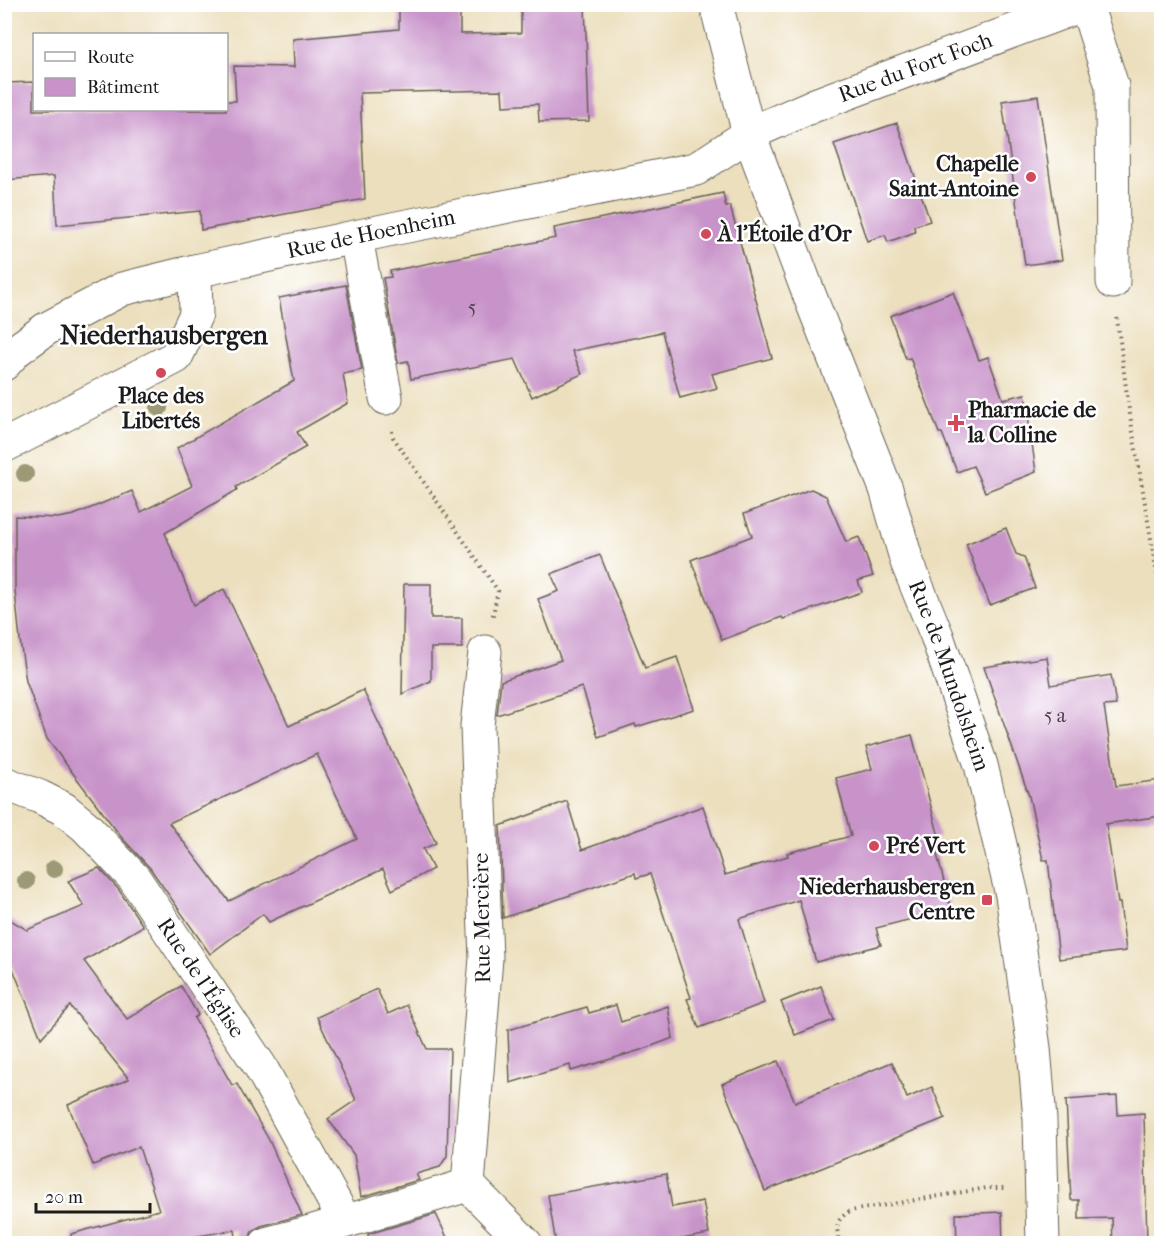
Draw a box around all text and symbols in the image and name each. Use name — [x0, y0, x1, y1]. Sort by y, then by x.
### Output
street label: Rue du Fort Foch — [835, 27, 997, 108]
legend — [33, 33, 228, 111]
text: Route — [87, 47, 134, 68]
text: Bâtiment — [87, 77, 160, 98]
place label: Chapelle Saint-Antoine — [889, 151, 1019, 202]
marker: Chapelle Saint-Antoine — [1024, 170, 1038, 184]
street label: Rue de Hoenheim — [285, 204, 458, 264]
place label: À l'Étoile d'Or — [716, 219, 852, 247]
marker: À l'Étoile d'Or — [699, 227, 713, 241]
house number: 5 — [468, 296, 476, 319]
district label: Niederhausbergen — [60, 320, 269, 351]
marker: Place des Libertés — [154, 366, 168, 380]
place label: Place des Libertés — [118, 383, 204, 434]
place label: Pharmacie de la Colline — [967, 397, 1096, 448]
marker: Pharmacie de la Colline — [949, 416, 963, 430]
street label: Rue de Mundolsheim — [903, 576, 995, 775]
house number: 5 a — [1044, 704, 1067, 727]
place label: Pré Vert — [886, 833, 967, 859]
marker: Pré Vert — [867, 839, 881, 853]
street label: Rue Mercière — [468, 852, 496, 984]
place label: Niederhausbergen Centre — [799, 874, 975, 925]
marker: Niederhausbergen Centre — [980, 893, 994, 907]
street label: Rue de l'Église — [151, 913, 250, 1043]
scale bar — [36, 1176, 150, 1214]
text: 20 m — [45, 1187, 83, 1208]

